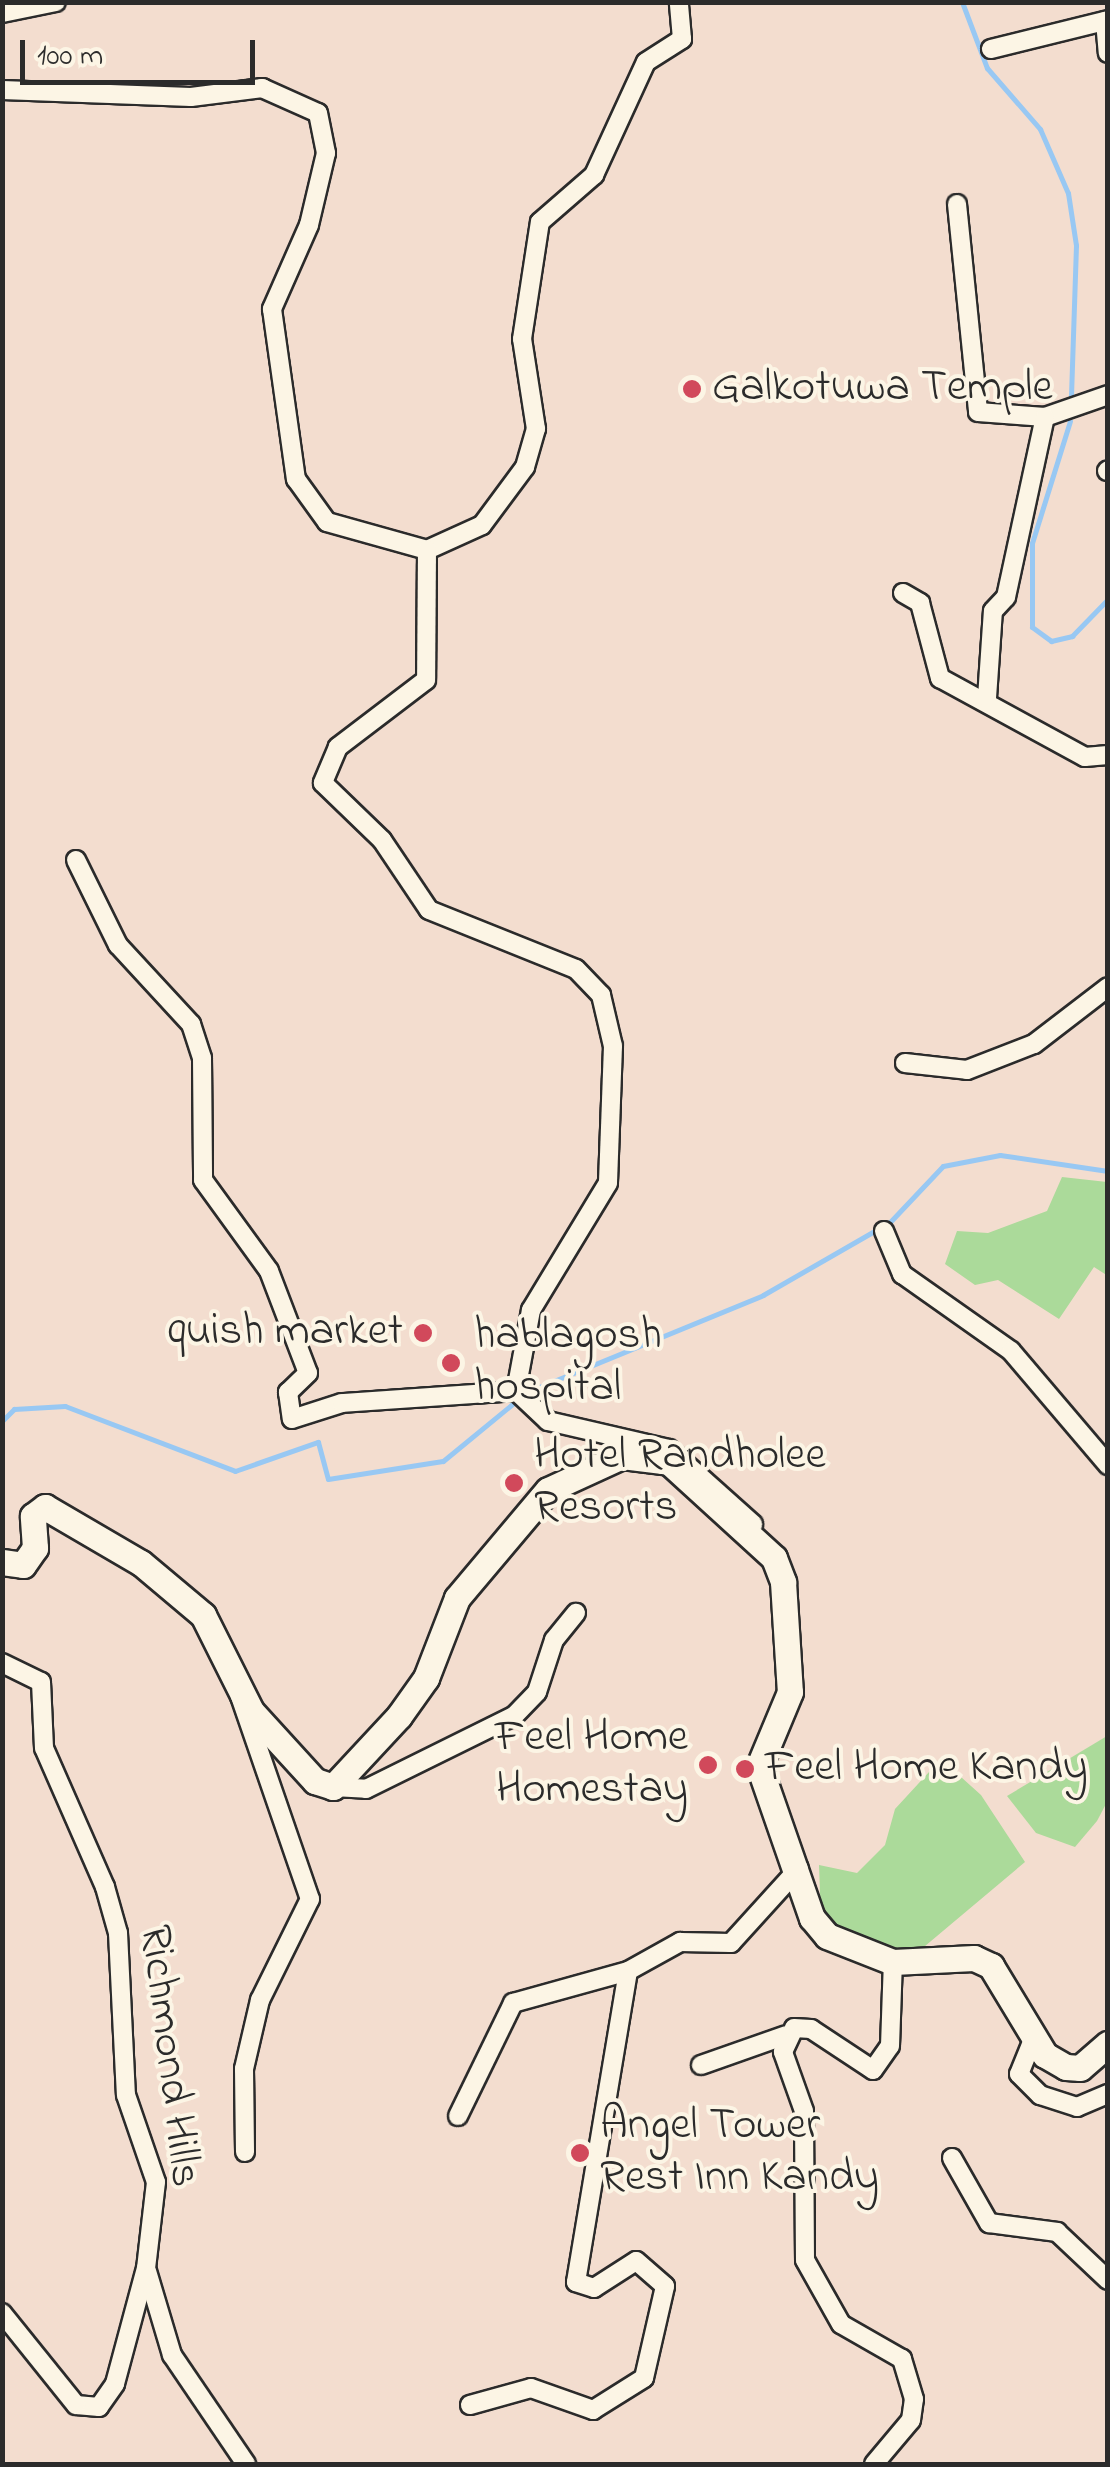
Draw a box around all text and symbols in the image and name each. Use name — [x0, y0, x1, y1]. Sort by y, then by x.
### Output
scale bar — [25, 20, 260, 82]
text: 100 m — [37, 35, 103, 79]
place label: Galkotuwa Temple — [712, 362, 1053, 416]
marker: Galkotuwa Temple — [681, 378, 703, 400]
place label: quish market — [167, 1306, 403, 1360]
place label: hablagosh hospital — [474, 1310, 662, 1416]
marker: quish market — [412, 1322, 434, 1344]
marker: hablagosh hospital — [438, 1350, 464, 1376]
place label: Hotel Randholee Resorts — [534, 1430, 826, 1536]
marker: Hotel Randholee Resorts — [503, 1472, 525, 1494]
place label: Feel Home Homestay — [495, 1712, 688, 1818]
place label: Feel Home Kandy — [765, 1742, 1088, 1796]
marker: Feel Home Homestay — [697, 1754, 719, 1776]
marker: Feel Home Kandy — [734, 1758, 756, 1780]
street label: Richmond Hills — [125, 1922, 211, 2190]
place label: Angel Tower Rest Inn Kandy — [600, 2100, 879, 2206]
marker: Angel Tower Rest Inn Kandy — [569, 2142, 591, 2164]

